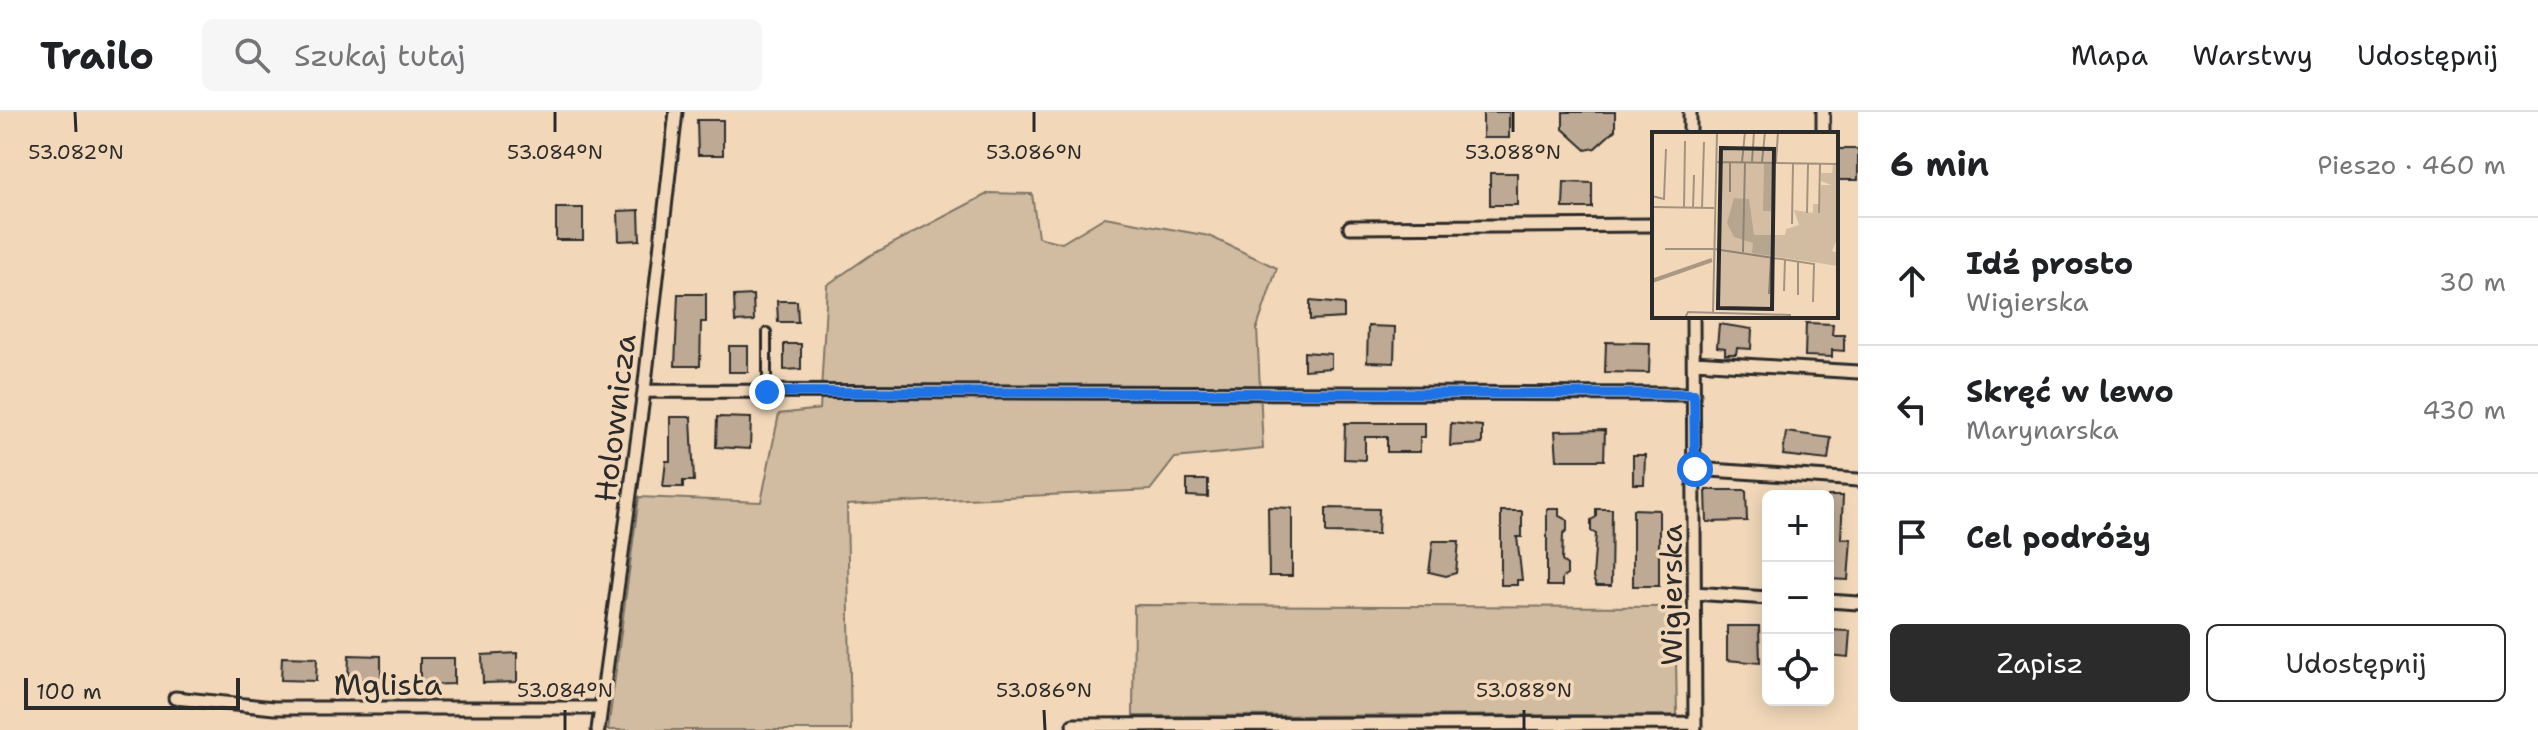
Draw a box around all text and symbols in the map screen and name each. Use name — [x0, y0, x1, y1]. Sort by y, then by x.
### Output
search box — [202, 19, 762, 91]
text: Trailo — [40, 30, 154, 81]
icon: search — [230, 33, 274, 77]
text: Szukaj tutaj — [294, 35, 466, 76]
text: Mapa — [2071, 36, 2148, 74]
text: Warstwy — [2192, 36, 2313, 74]
text: Udostępnij — [2357, 36, 2498, 74]
inset map — [1652, 132, 1838, 318]
text: 53.082°N — [28, 139, 124, 165]
text: 53.084°N — [507, 139, 603, 165]
text: 53.086°N — [986, 139, 1082, 165]
text: 53.088°N — [1465, 139, 1561, 165]
text: 6 min — [1890, 141, 1989, 187]
text: Pieszo · 460 m — [2317, 147, 2506, 182]
text: Idź prosto — [1966, 243, 2133, 284]
icon: ahead — [1890, 259, 1934, 303]
text: 30 m — [2439, 264, 2506, 299]
text: Wigierska — [1966, 284, 2089, 319]
street label: Holownicza — [584, 331, 646, 504]
text: Skręć w lewo — [1966, 371, 2174, 412]
route end — [749, 374, 785, 410]
icon: left — [1890, 387, 1934, 431]
text: 430 m — [2422, 392, 2506, 427]
text: Marynarska — [1966, 412, 2119, 447]
route start — [1677, 451, 1713, 487]
map controls — [1762, 490, 1834, 706]
button: + — [1762, 490, 1834, 562]
icon: arrive — [1890, 515, 1934, 559]
text: Cel podróży — [1966, 517, 2151, 558]
street label: Wigierska — [1651, 524, 1692, 666]
button: − — [1762, 562, 1834, 634]
button: Zapisz — [1890, 624, 2190, 702]
button: Udostępnij — [2206, 624, 2506, 702]
button: locate — [1762, 634, 1834, 706]
street label: Mglista — [334, 664, 443, 705]
scale bar — [24, 674, 240, 710]
text: 100 m — [36, 677, 102, 706]
text: 53.084°N — [517, 677, 613, 703]
text: 53.086°N — [996, 677, 1092, 703]
text: 53.088°N — [1476, 677, 1572, 703]

